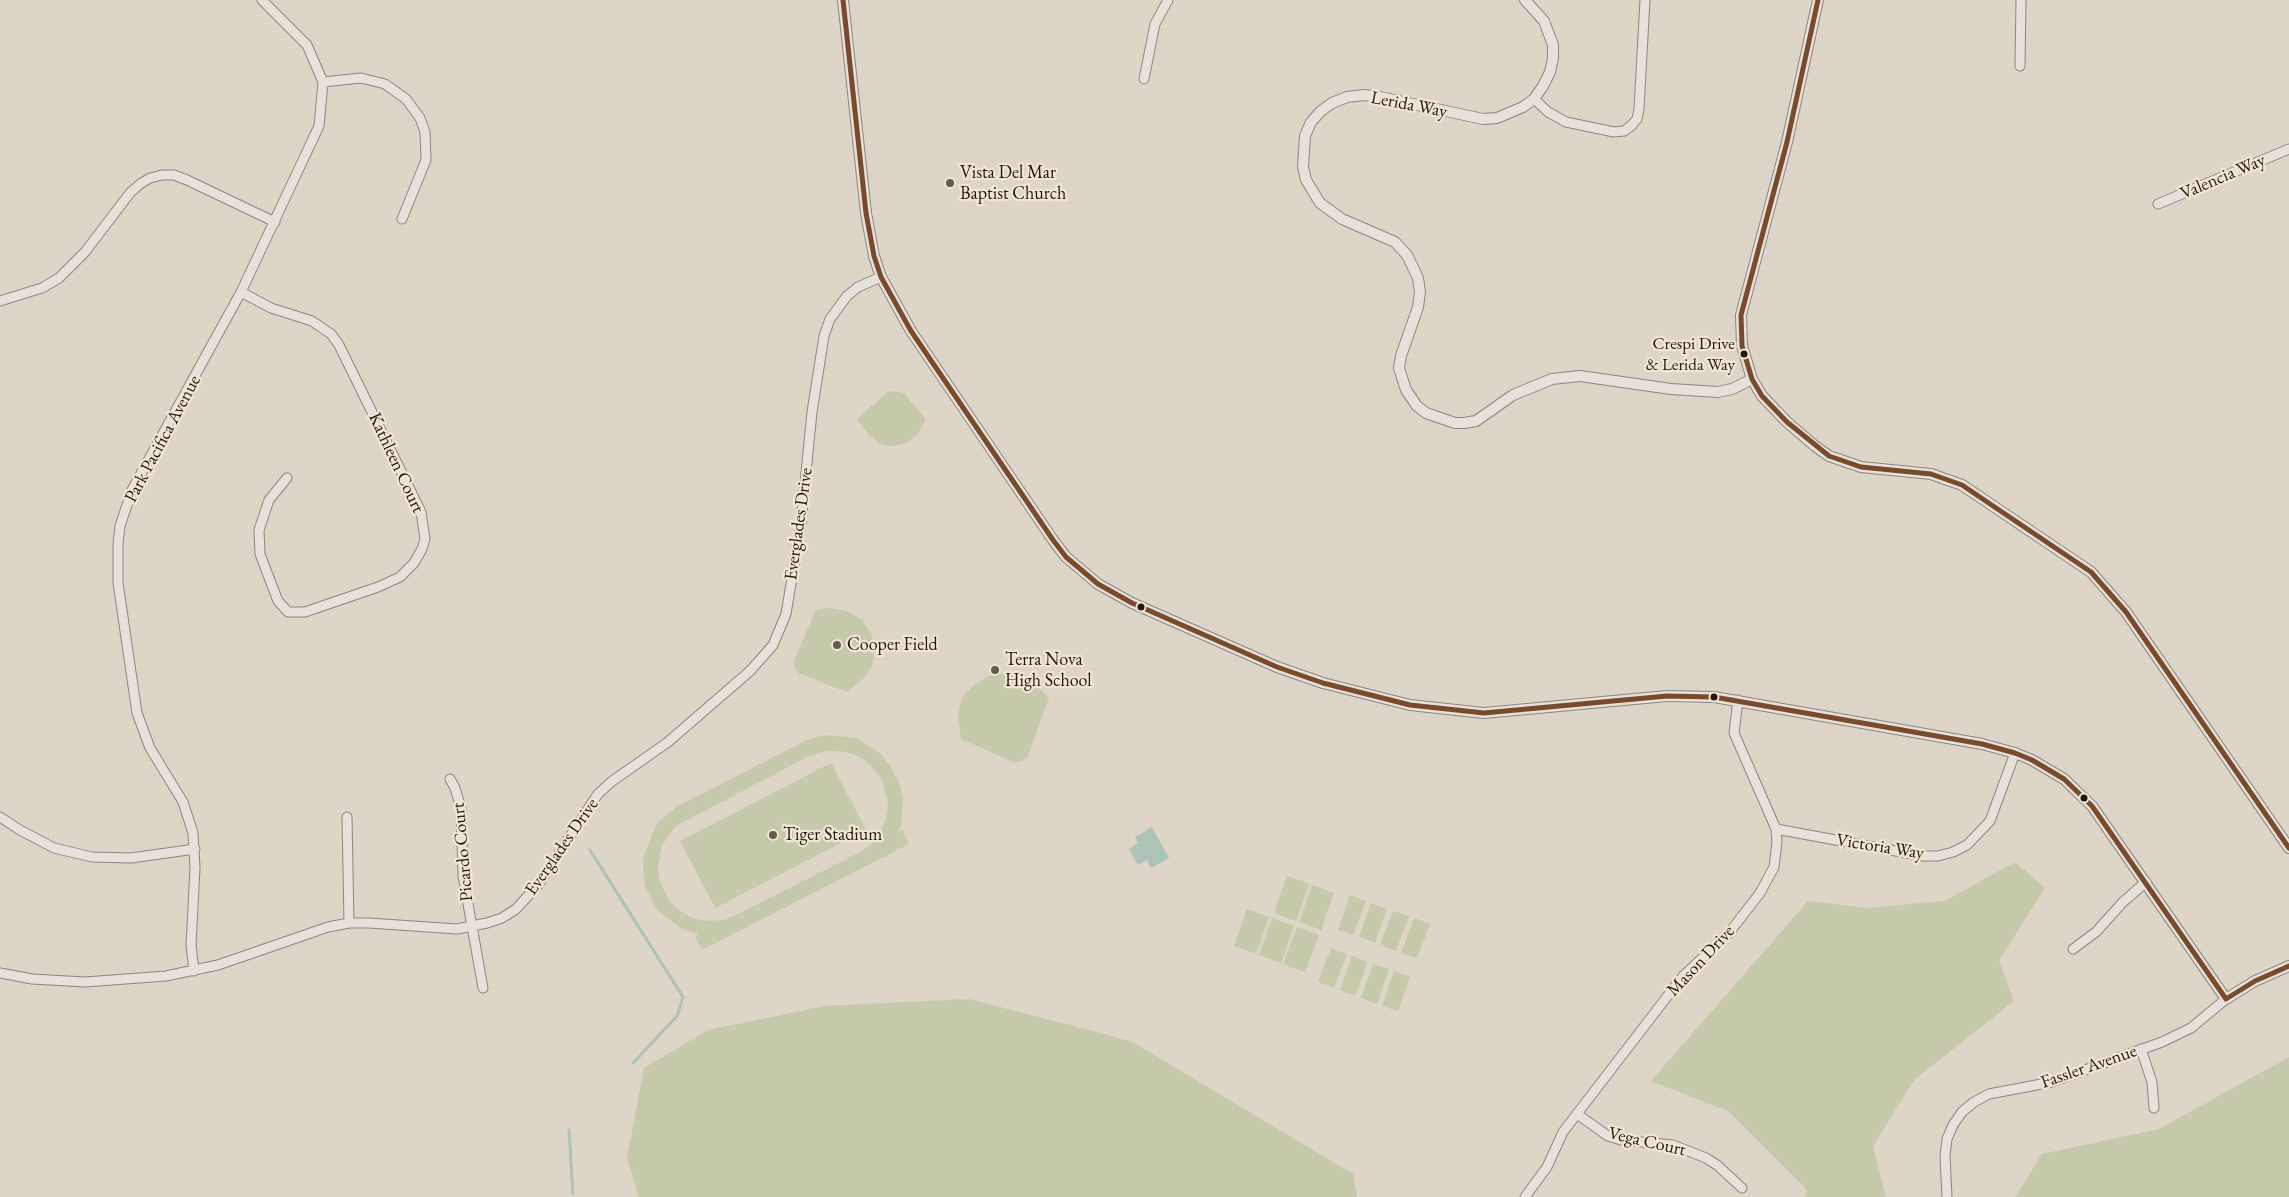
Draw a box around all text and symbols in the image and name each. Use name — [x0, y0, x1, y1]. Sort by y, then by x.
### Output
street label: Lerida Way — [1369, 87, 1449, 123]
street label: Valencia Way — [2177, 149, 2269, 205]
place label: Vista Del Mar Baptist Church — [960, 162, 1066, 204]
marker: Vista Del Mar Baptist Church — [944, 177, 956, 189]
place label: Crespi Drive & Lerida Way — [1646, 334, 1735, 374]
marker: Crespi Drive & Lerida Way — [1739, 349, 1749, 359]
street label: Park Pacifica Avenue — [120, 372, 206, 506]
street label: Kathleen Court — [363, 409, 429, 517]
street label: Everglades Drive — [780, 466, 818, 582]
unlabelled marker — [1136, 602, 1146, 612]
place label: Cooper Field — [847, 634, 938, 656]
marker: Cooper Field — [831, 639, 843, 651]
place label: Terra Nova High School — [1005, 649, 1092, 692]
marker: Terra Nova High School — [989, 664, 1001, 676]
unlabelled marker — [1709, 692, 1719, 702]
unlabelled marker — [2079, 793, 2089, 803]
street label: Everglades Drive — [521, 794, 603, 900]
street label: Picardo Court — [448, 802, 478, 902]
place label: Tiger Stadium — [783, 824, 882, 846]
marker: Tiger Stadium — [767, 829, 779, 841]
street label: Victoria Way — [1834, 829, 1926, 865]
street label: Mason Drive — [1663, 921, 1739, 1001]
street label: Fassler Avenue — [2038, 1040, 2140, 1094]
street label: Vega Court — [1606, 1123, 1688, 1161]

